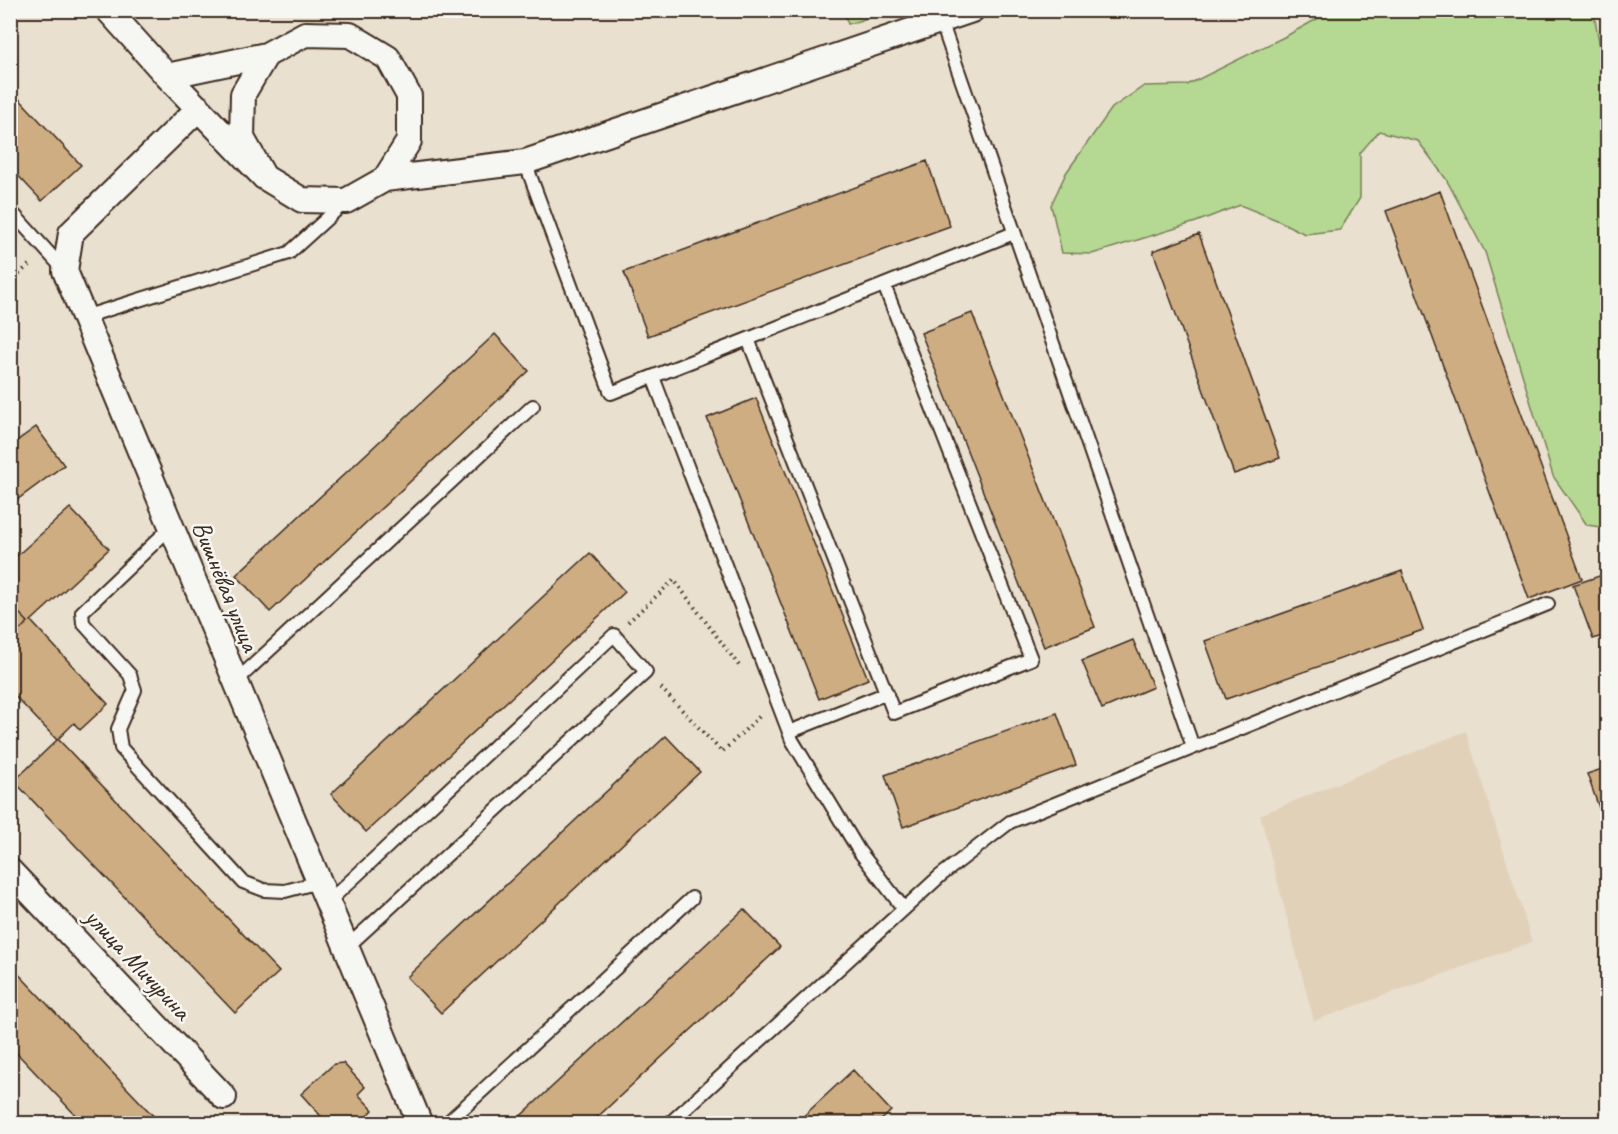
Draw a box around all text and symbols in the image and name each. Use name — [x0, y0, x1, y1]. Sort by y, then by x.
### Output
street label: Вишнёвая улица — [185, 516, 268, 658]
street label: улица Мичурина — [76, 900, 199, 1028]

